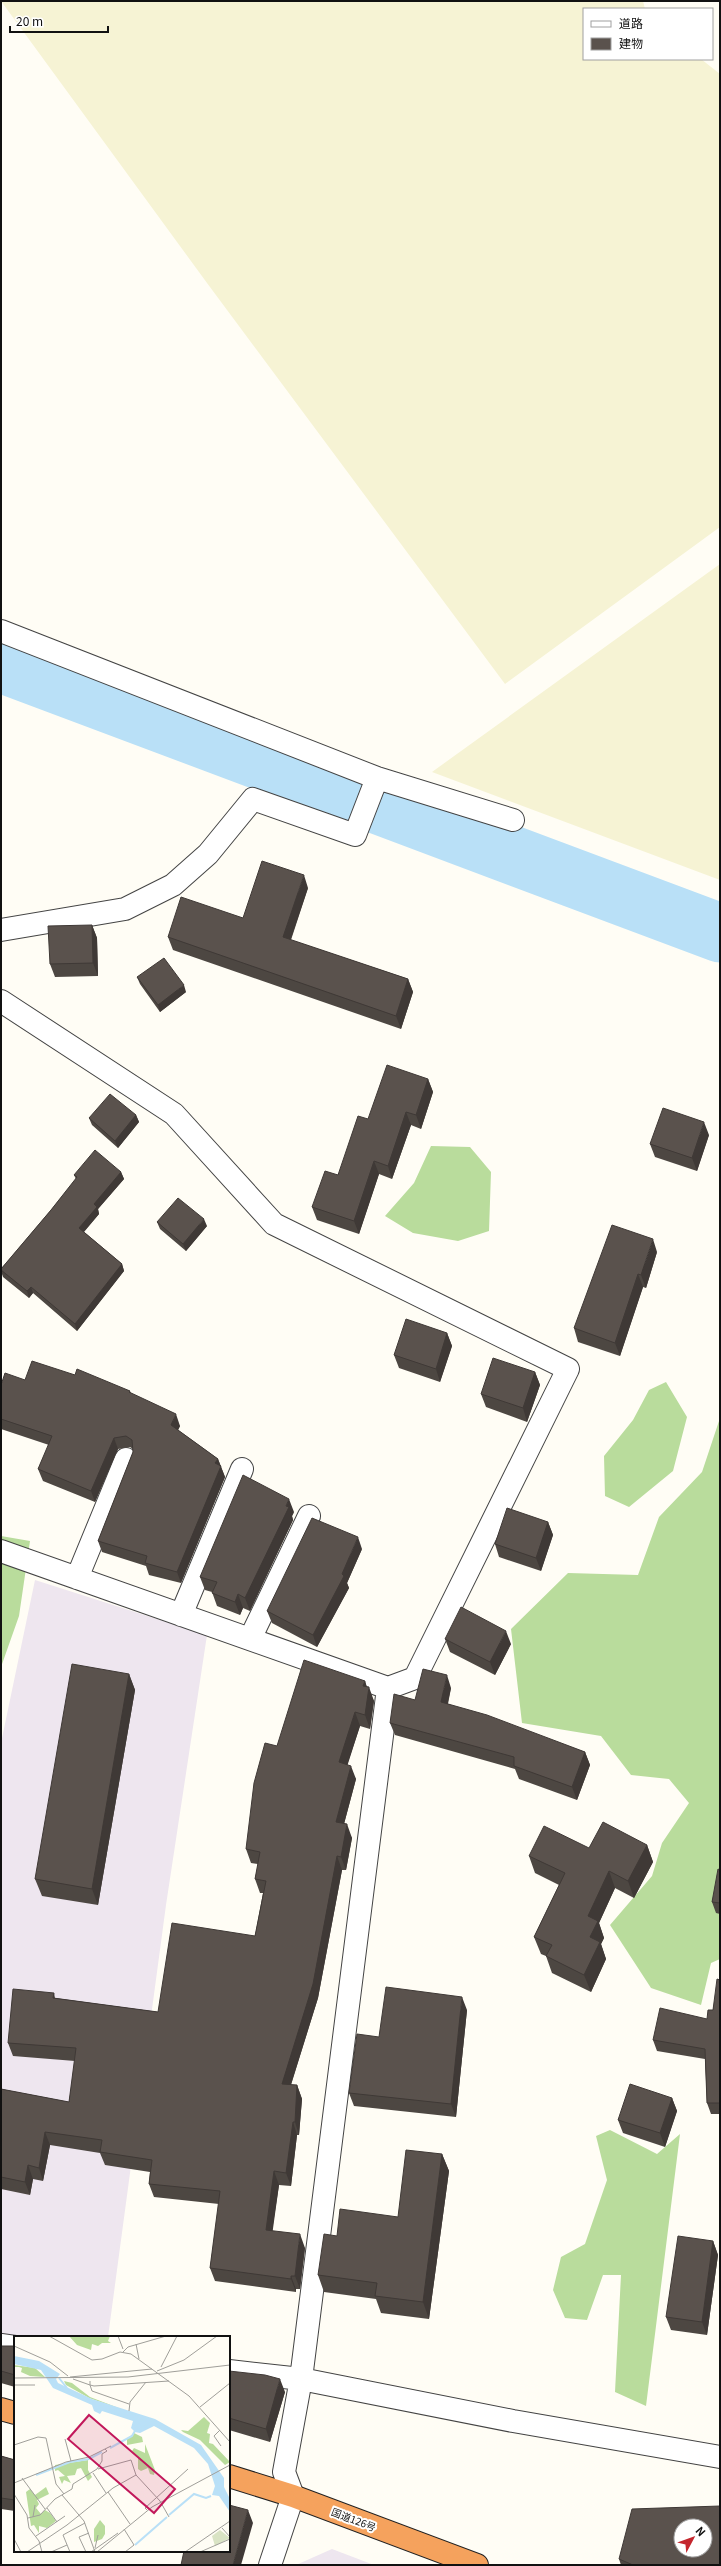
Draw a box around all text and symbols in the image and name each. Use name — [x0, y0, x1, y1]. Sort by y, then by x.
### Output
scale bar — [10, 8, 108, 34]
legend — [583, 8, 713, 60]
text: 20 m — [16, 12, 43, 29]
text: 道路 — [619, 14, 643, 31]
text: 建物 — [619, 34, 643, 51]
inset map — [14, 2336, 230, 2552]
street label: 国道126号 — [330, 2504, 378, 2534]
north arrow — [673, 2518, 713, 2558]
text: N — [693, 2522, 710, 2539]

